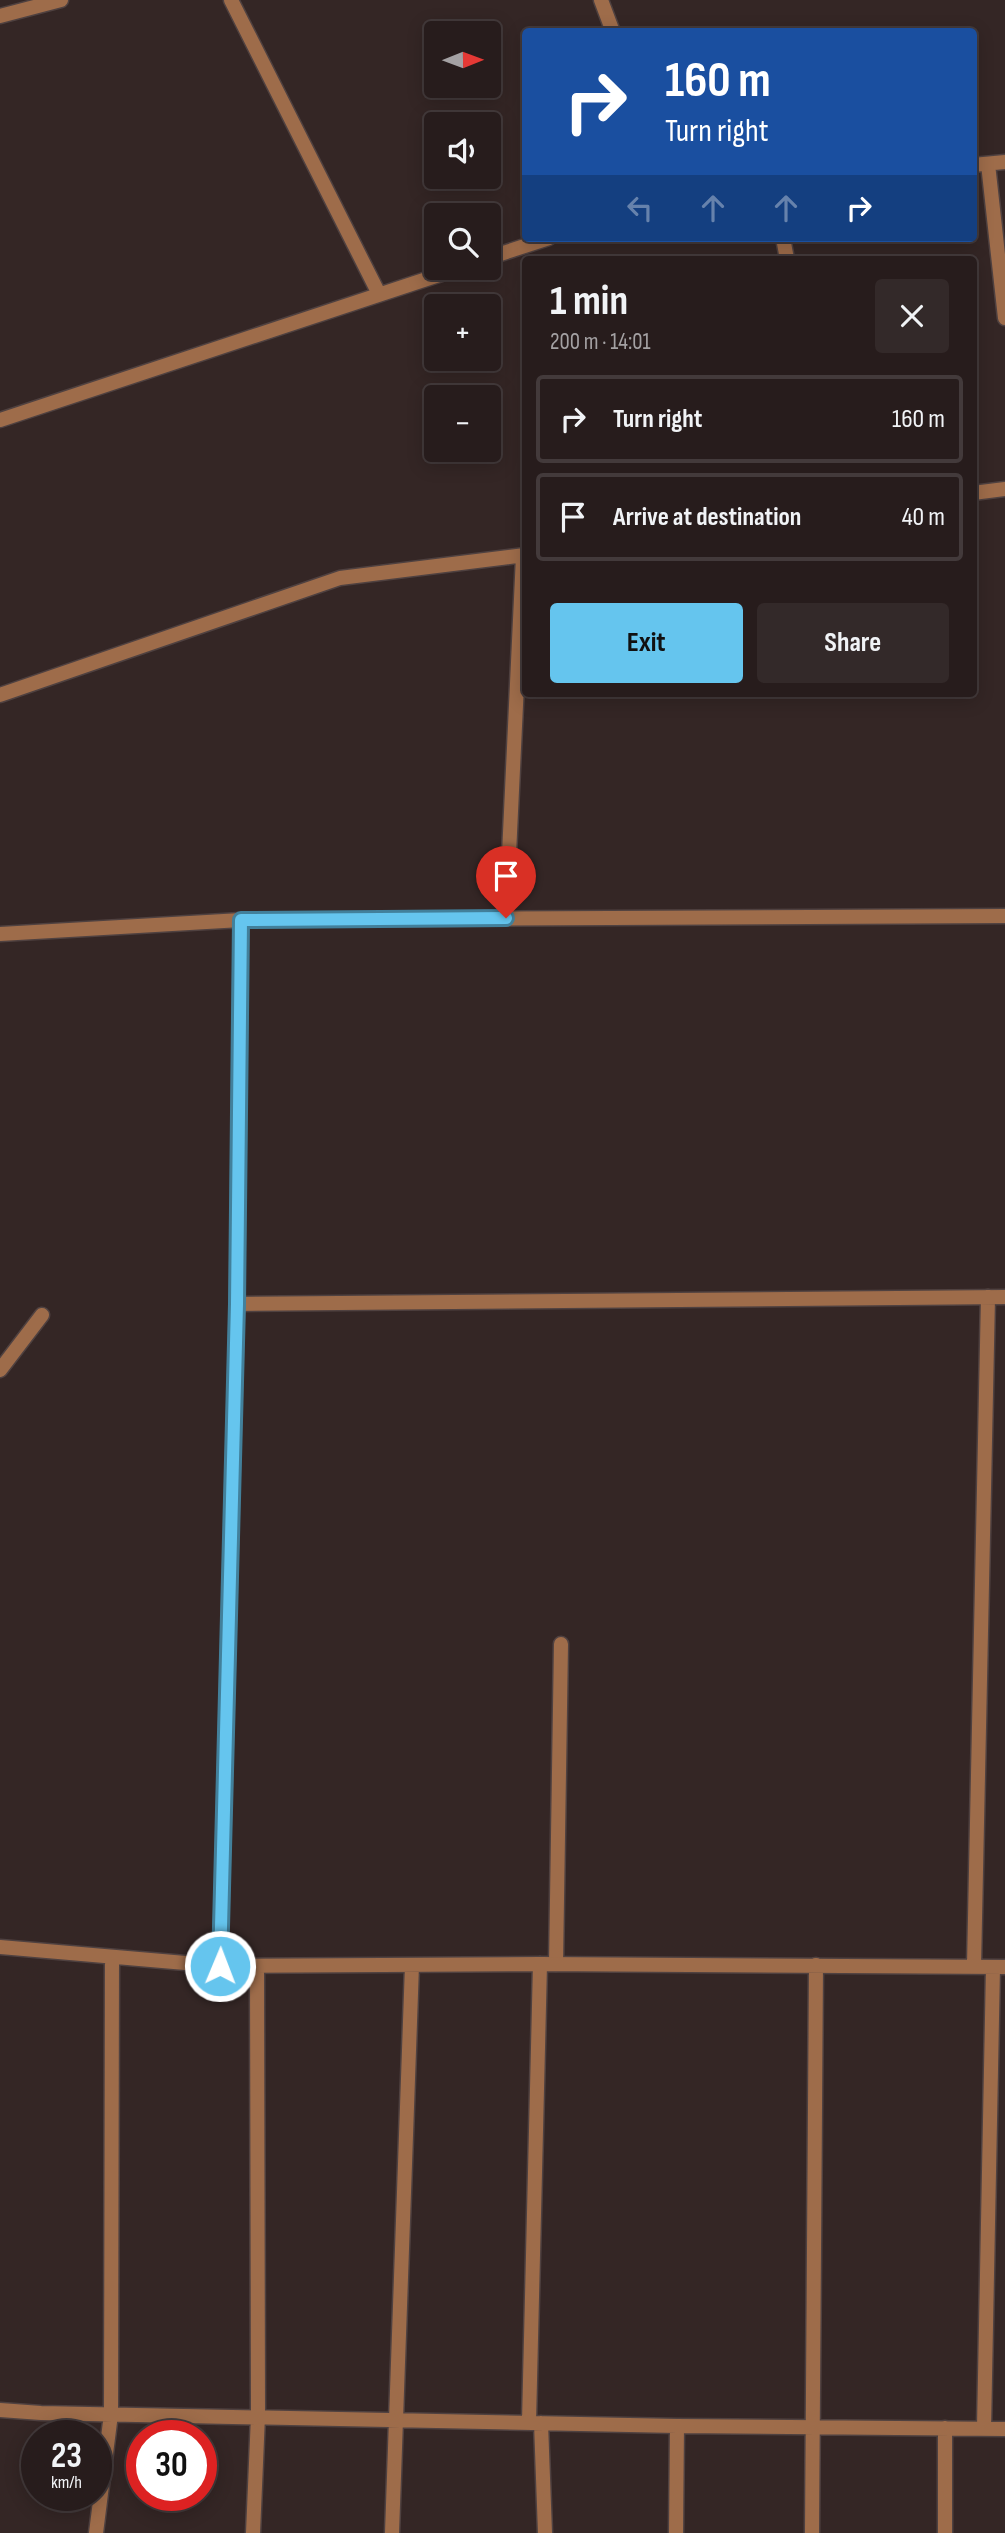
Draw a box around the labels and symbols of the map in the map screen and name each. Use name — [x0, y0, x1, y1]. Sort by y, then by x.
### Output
north arrow — [424, 21, 500, 98]
pin — [476, 846, 536, 918]
position arrow — [183, 1929, 257, 2003]
speed limit sign: 30 — [126, 2420, 217, 2511]

